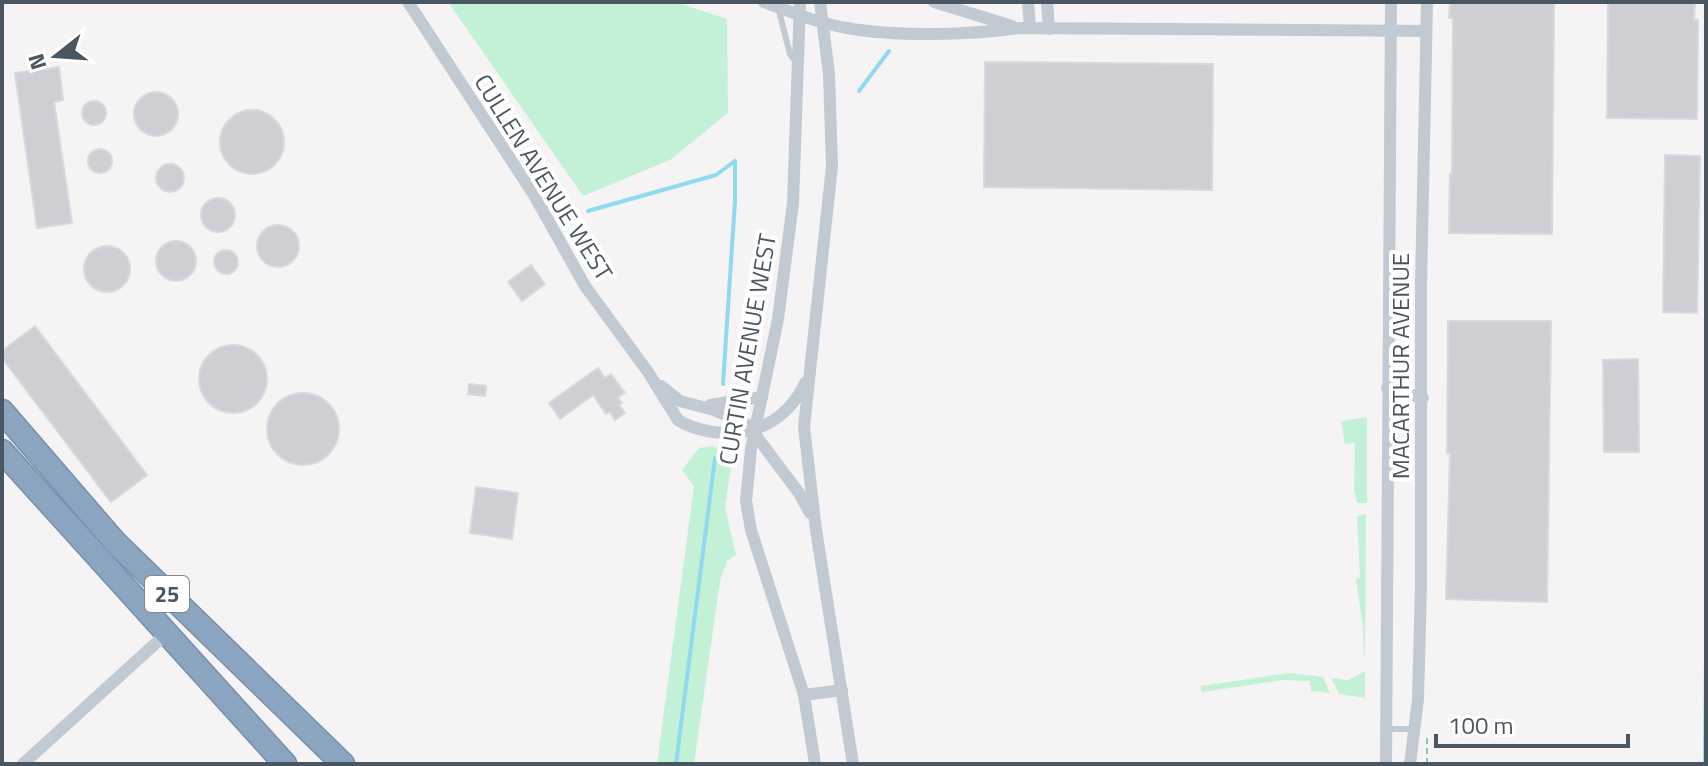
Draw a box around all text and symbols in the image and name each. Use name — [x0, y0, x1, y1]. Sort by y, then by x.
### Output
north arrow — [16, 16, 96, 96]
text: N — [18, 50, 55, 74]
street label: CULLEN AVENUE WEST — [466, 67, 622, 288]
street label: CURTIN AVENUE WEST — [709, 230, 785, 467]
street label: MACARTHUR AVENUE — [1382, 253, 1418, 479]
road number: 25 — [145, 576, 189, 612]
scale bar — [1436, 698, 1628, 748]
text: 100 m — [1448, 707, 1514, 743]

